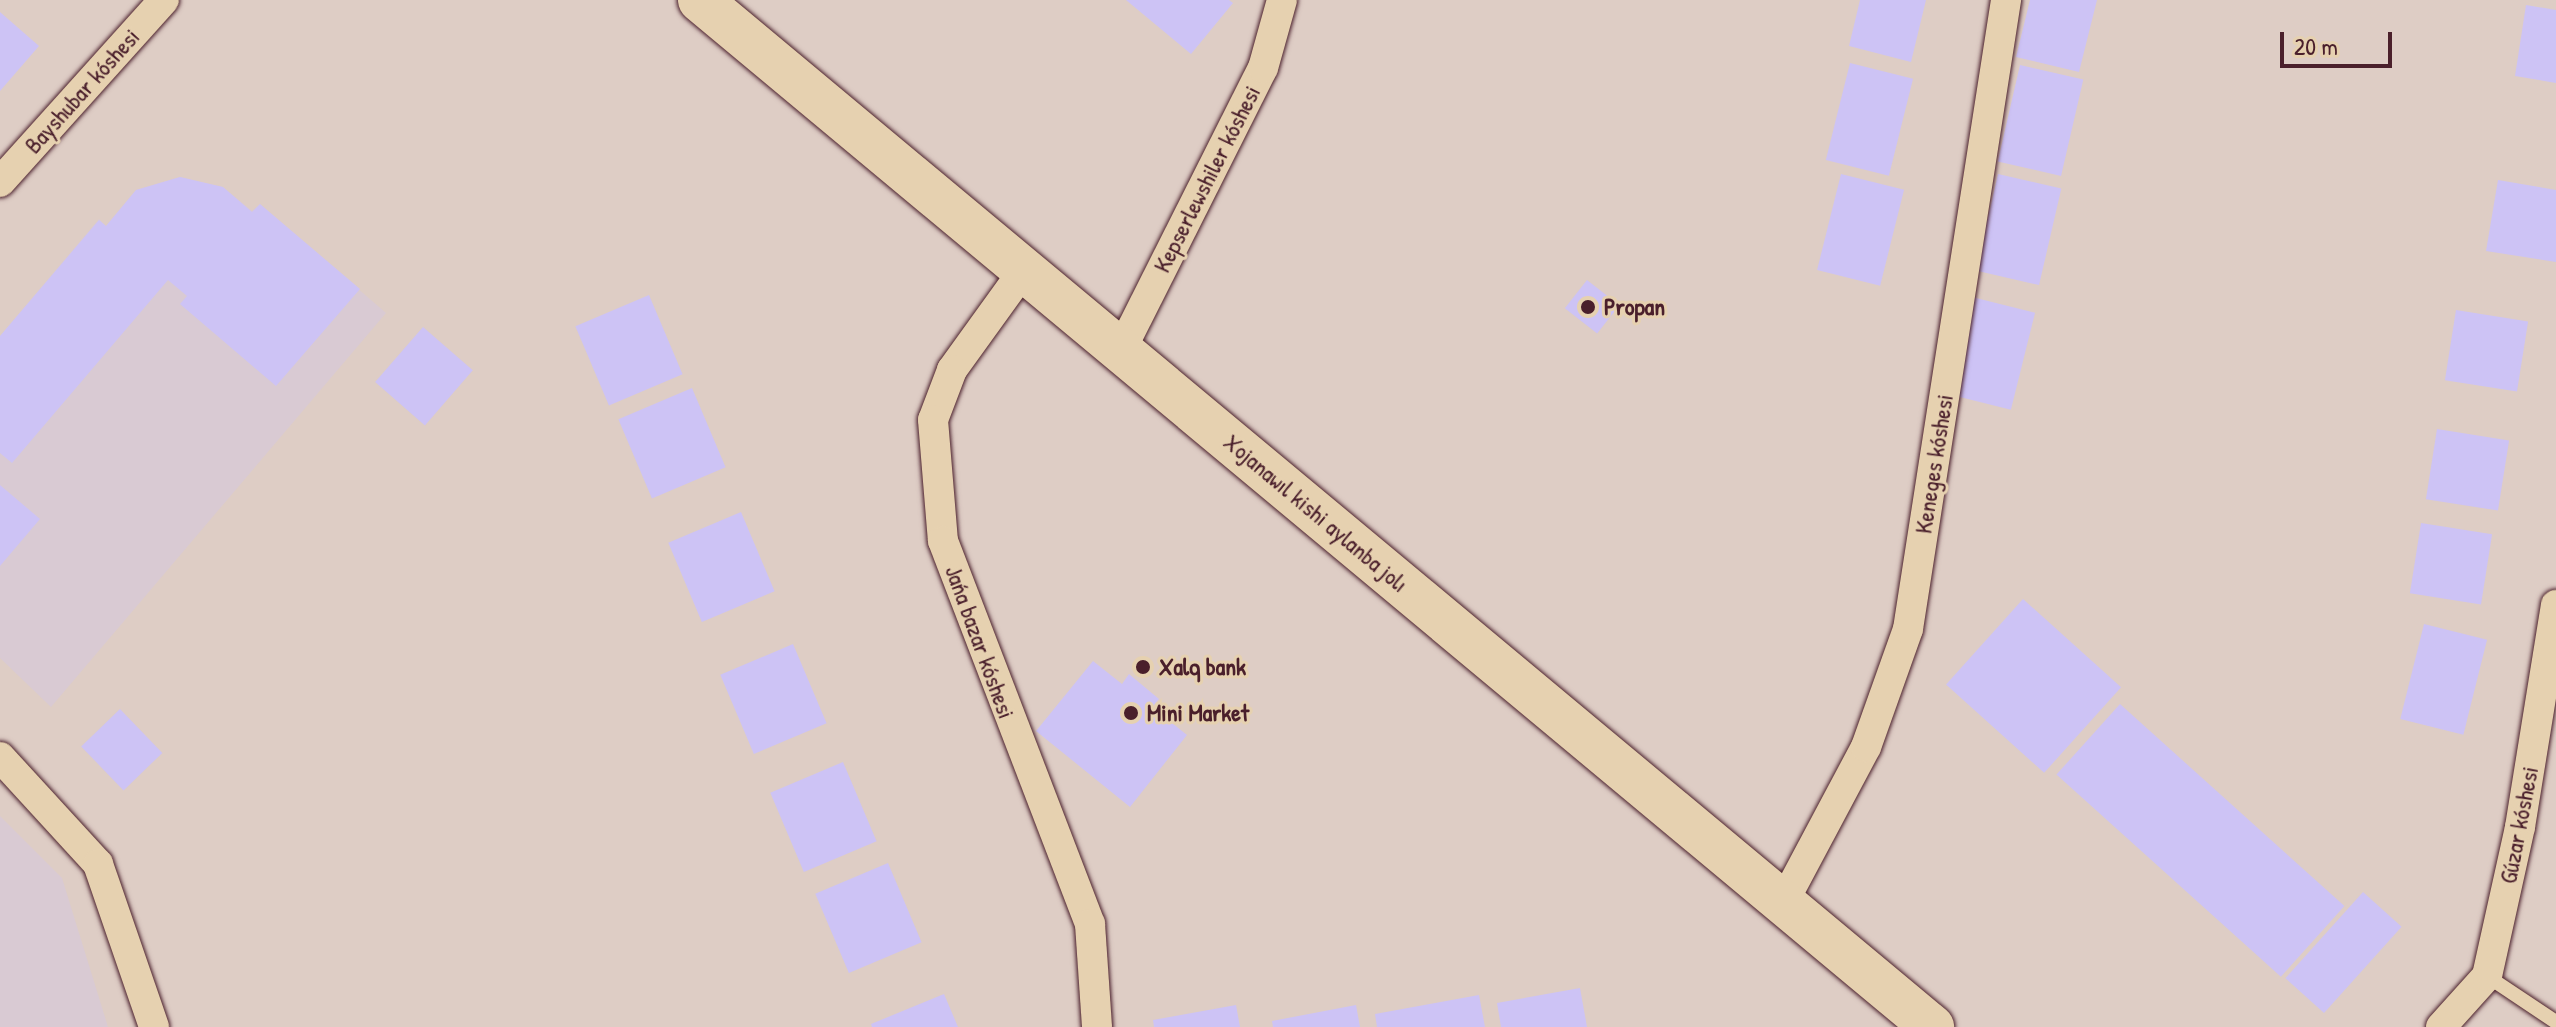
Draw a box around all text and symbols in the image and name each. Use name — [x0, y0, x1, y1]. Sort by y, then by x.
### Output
scale bar — [2284, 16, 2396, 66]
street label: Bayshubar kóshesi — [18, 23, 146, 159]
text: 20 m — [2294, 30, 2338, 62]
street label: Kepserlewshiler kóshesi — [1147, 81, 1267, 277]
place label: Propan — [1604, 293, 1665, 321]
marker: Propan — [1579, 298, 1597, 316]
street label: Keneges kóshesi — [1909, 392, 1959, 536]
street label: Xojanawıl kishi aylanba jolı — [1218, 428, 1414, 598]
street label: Jańa bazar kóshesi — [939, 561, 1021, 723]
place label: Xalq bank — [1159, 653, 1246, 681]
marker: Xalq bank — [1134, 658, 1152, 676]
place label: Mini Market — [1147, 699, 1249, 727]
marker: Mini Market — [1122, 704, 1140, 722]
street label: Gúzar kóshesi — [2494, 764, 2544, 886]

